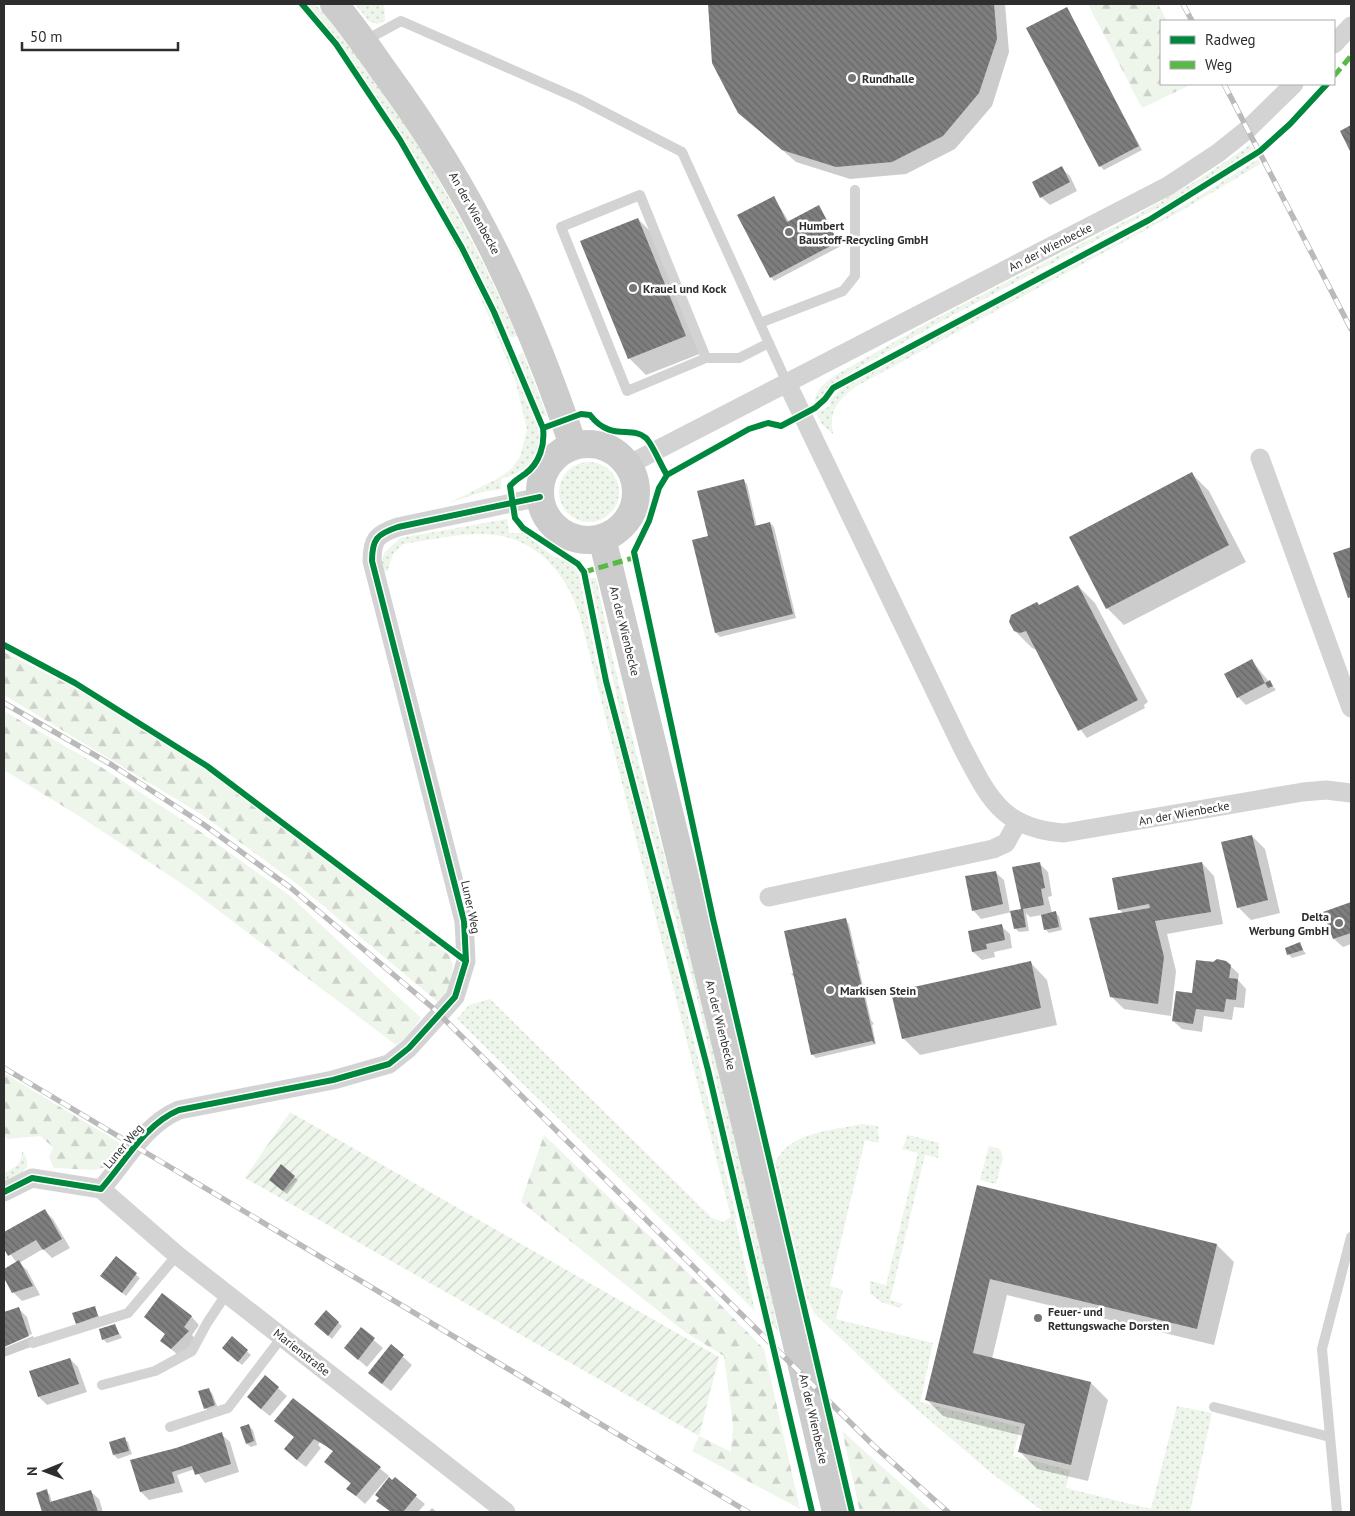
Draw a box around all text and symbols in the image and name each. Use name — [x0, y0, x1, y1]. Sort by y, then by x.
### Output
scale bar — [22, 20, 179, 52]
legend — [1160, 20, 1335, 85]
text: 50 m — [30, 27, 63, 46]
text: Radweg — [1205, 30, 1256, 49]
text: Weg — [1205, 55, 1232, 74]
place label: Rundhalle — [862, 71, 914, 86]
marker: Rundhalle — [846, 72, 858, 84]
street label: An der Wienbecke — [446, 169, 504, 257]
place label: Humbert Baustoff-Recycling GmbH — [799, 218, 929, 247]
street label: An der Wienbecke — [1006, 219, 1094, 275]
marker: Humbert Baustoff-Recycling GmbH — [783, 226, 795, 238]
place label: Krauel und Kock — [643, 281, 726, 296]
marker: Krauel und Kock — [627, 282, 639, 294]
street label: An der Wienbecke — [607, 585, 643, 677]
street label: An der Wienbecke — [1138, 798, 1230, 828]
street label: Luner Weg — [458, 879, 484, 935]
place label: Delta Werbung GmbH — [1249, 909, 1329, 938]
marker: Delta Werbung GmbH — [1333, 917, 1345, 929]
street label: An der Wienbecke — [703, 979, 739, 1071]
place label: Markisen Stein — [840, 983, 916, 998]
marker: Markisen Stein — [824, 984, 836, 996]
street label: Luner Weg — [100, 1120, 146, 1172]
place label: Feuer- und Rettungswache Dorsten — [1048, 1304, 1169, 1333]
marker: Feuer- und Rettungswache Dorsten — [1032, 1312, 1044, 1324]
street label: Marienstraße — [271, 1325, 333, 1379]
street label: An der Wienbecke — [796, 1373, 832, 1465]
north arrow — [20, 1446, 70, 1496]
text: N — [23, 1466, 41, 1476]

